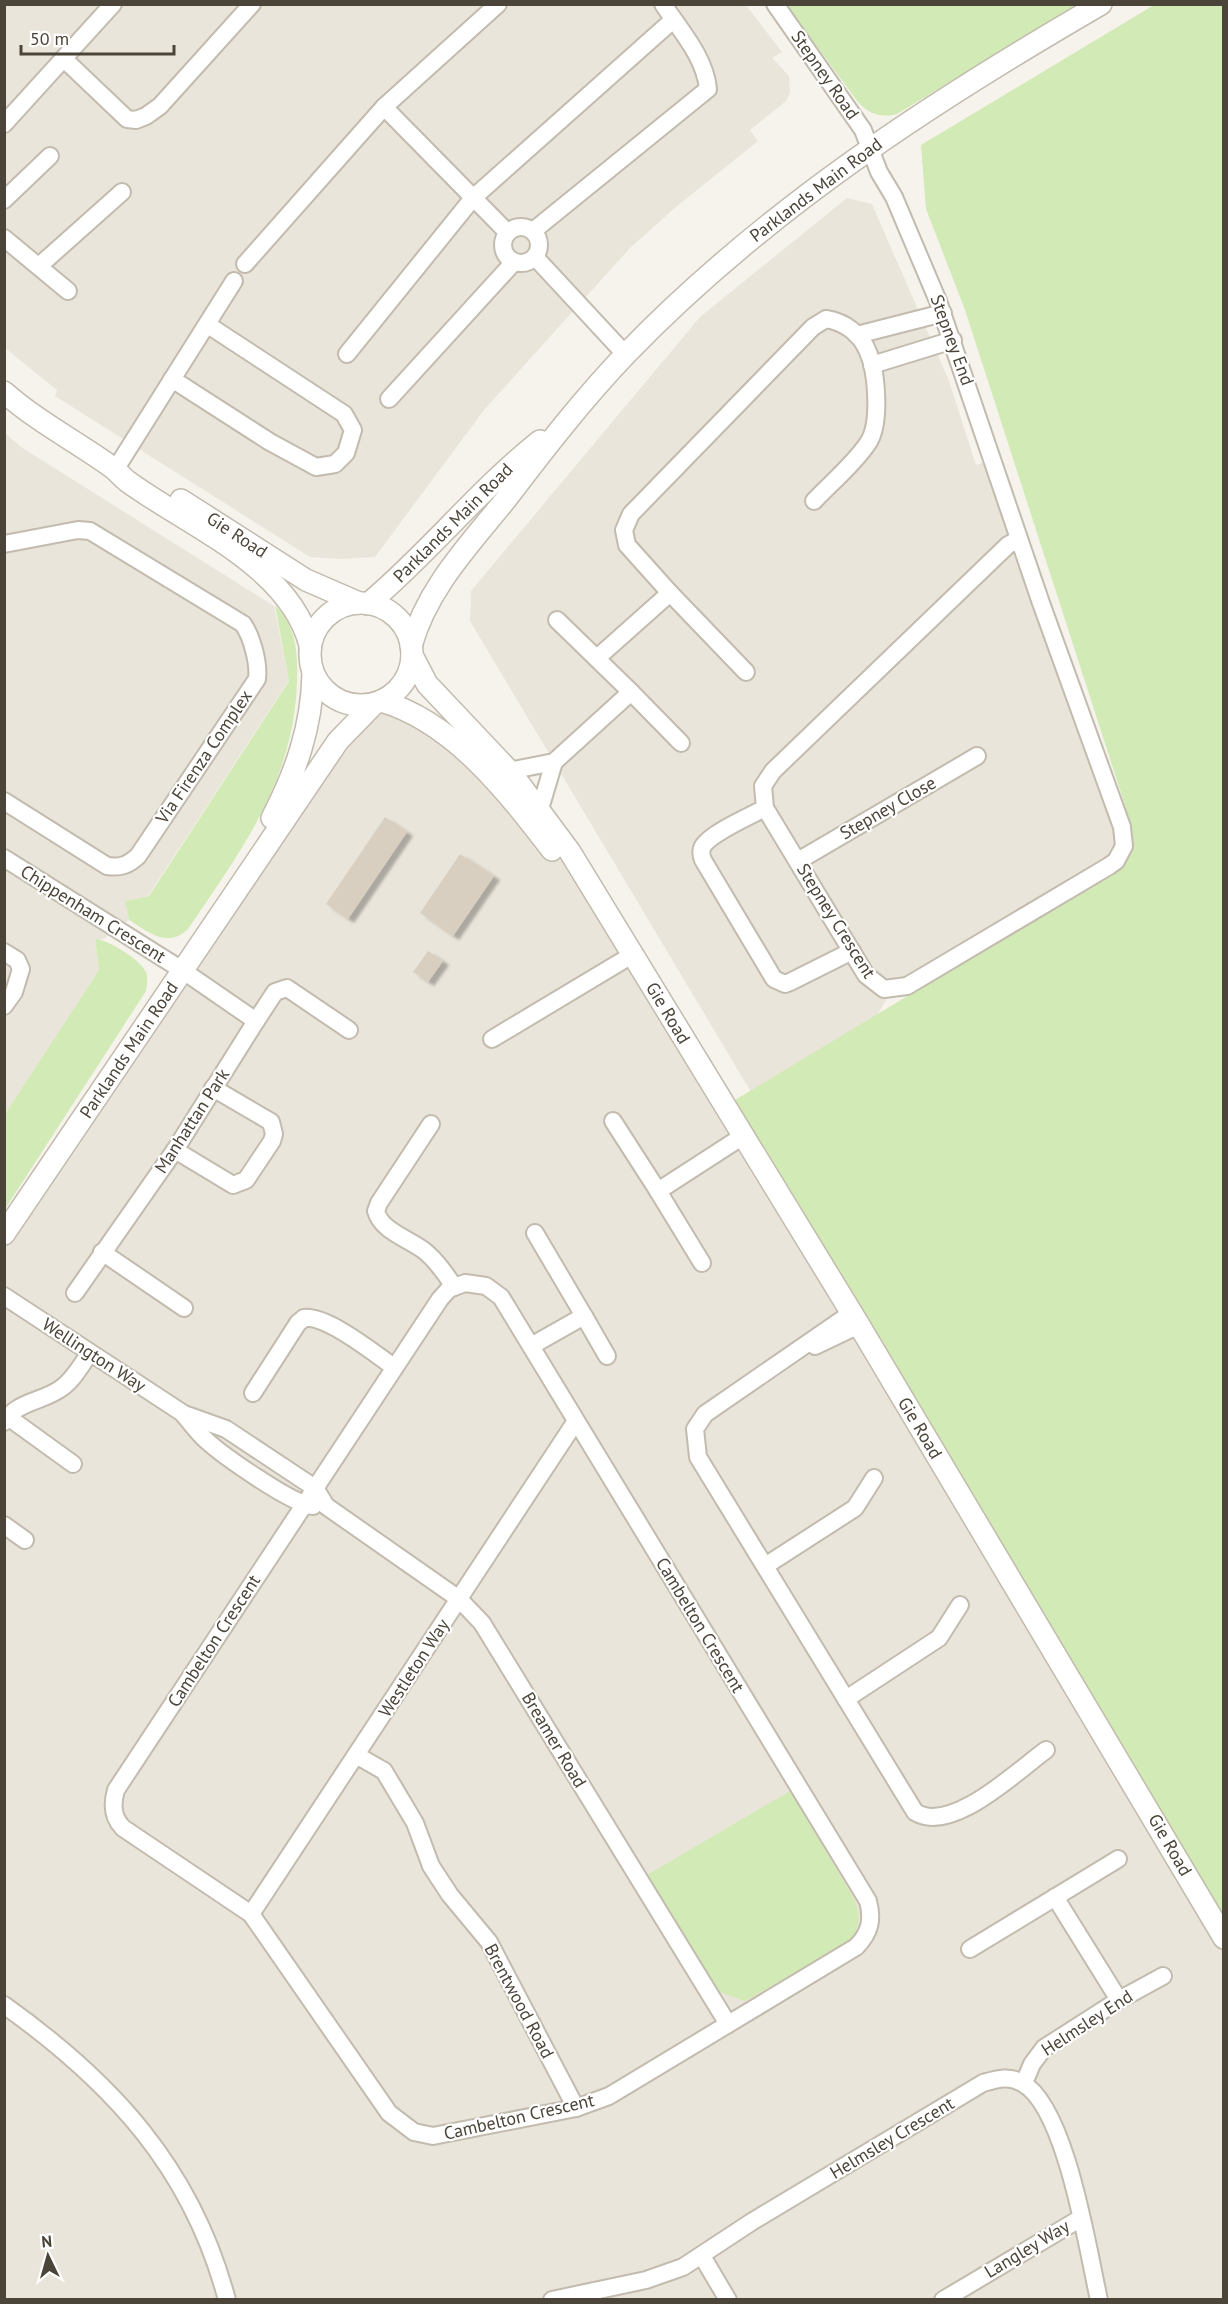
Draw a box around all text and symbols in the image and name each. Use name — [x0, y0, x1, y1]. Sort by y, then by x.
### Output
scale bar — [21, 18, 174, 56]
street label: Stepney Road — [786, 26, 865, 124]
text: 50 m — [30, 27, 69, 50]
street label: Parklands Main Road — [745, 132, 886, 247]
street label: Stepney End — [925, 291, 979, 388]
street label: Parklands Main Road — [388, 458, 517, 587]
street label: Gie Road — [203, 506, 272, 563]
street label: Via Firenza Complex — [150, 685, 257, 829]
street label: Stepney Close — [835, 771, 940, 844]
street label: Stepney Crescent — [792, 859, 881, 982]
street label: Chippenham Crescent — [16, 860, 170, 968]
street label: Parklands Main Road — [74, 977, 183, 1122]
street label: Gie Road — [641, 978, 696, 1048]
street label: Manhattan Park — [149, 1064, 234, 1178]
street label: Wellington Way — [38, 1312, 151, 1397]
street label: Gie Road — [893, 1393, 948, 1463]
street label: Cambelton Crescent — [651, 1553, 750, 1696]
street label: Cambelton Crescent — [162, 1570, 265, 1711]
street label: Westleton Way — [373, 1614, 454, 1721]
street label: Breamer Road — [517, 1688, 592, 1792]
street label: Gie Road — [1143, 1810, 1197, 1880]
street label: Brentwood Road — [480, 1939, 559, 2062]
street label: Helmsley End — [1037, 1984, 1137, 2061]
street label: Cambelton Crescent — [442, 2088, 596, 2145]
street label: Helmsley Crescent — [825, 2091, 958, 2184]
street label: Langley Way — [980, 2214, 1074, 2283]
north arrow — [18, 2226, 78, 2286]
text: N — [41, 2231, 53, 2251]

